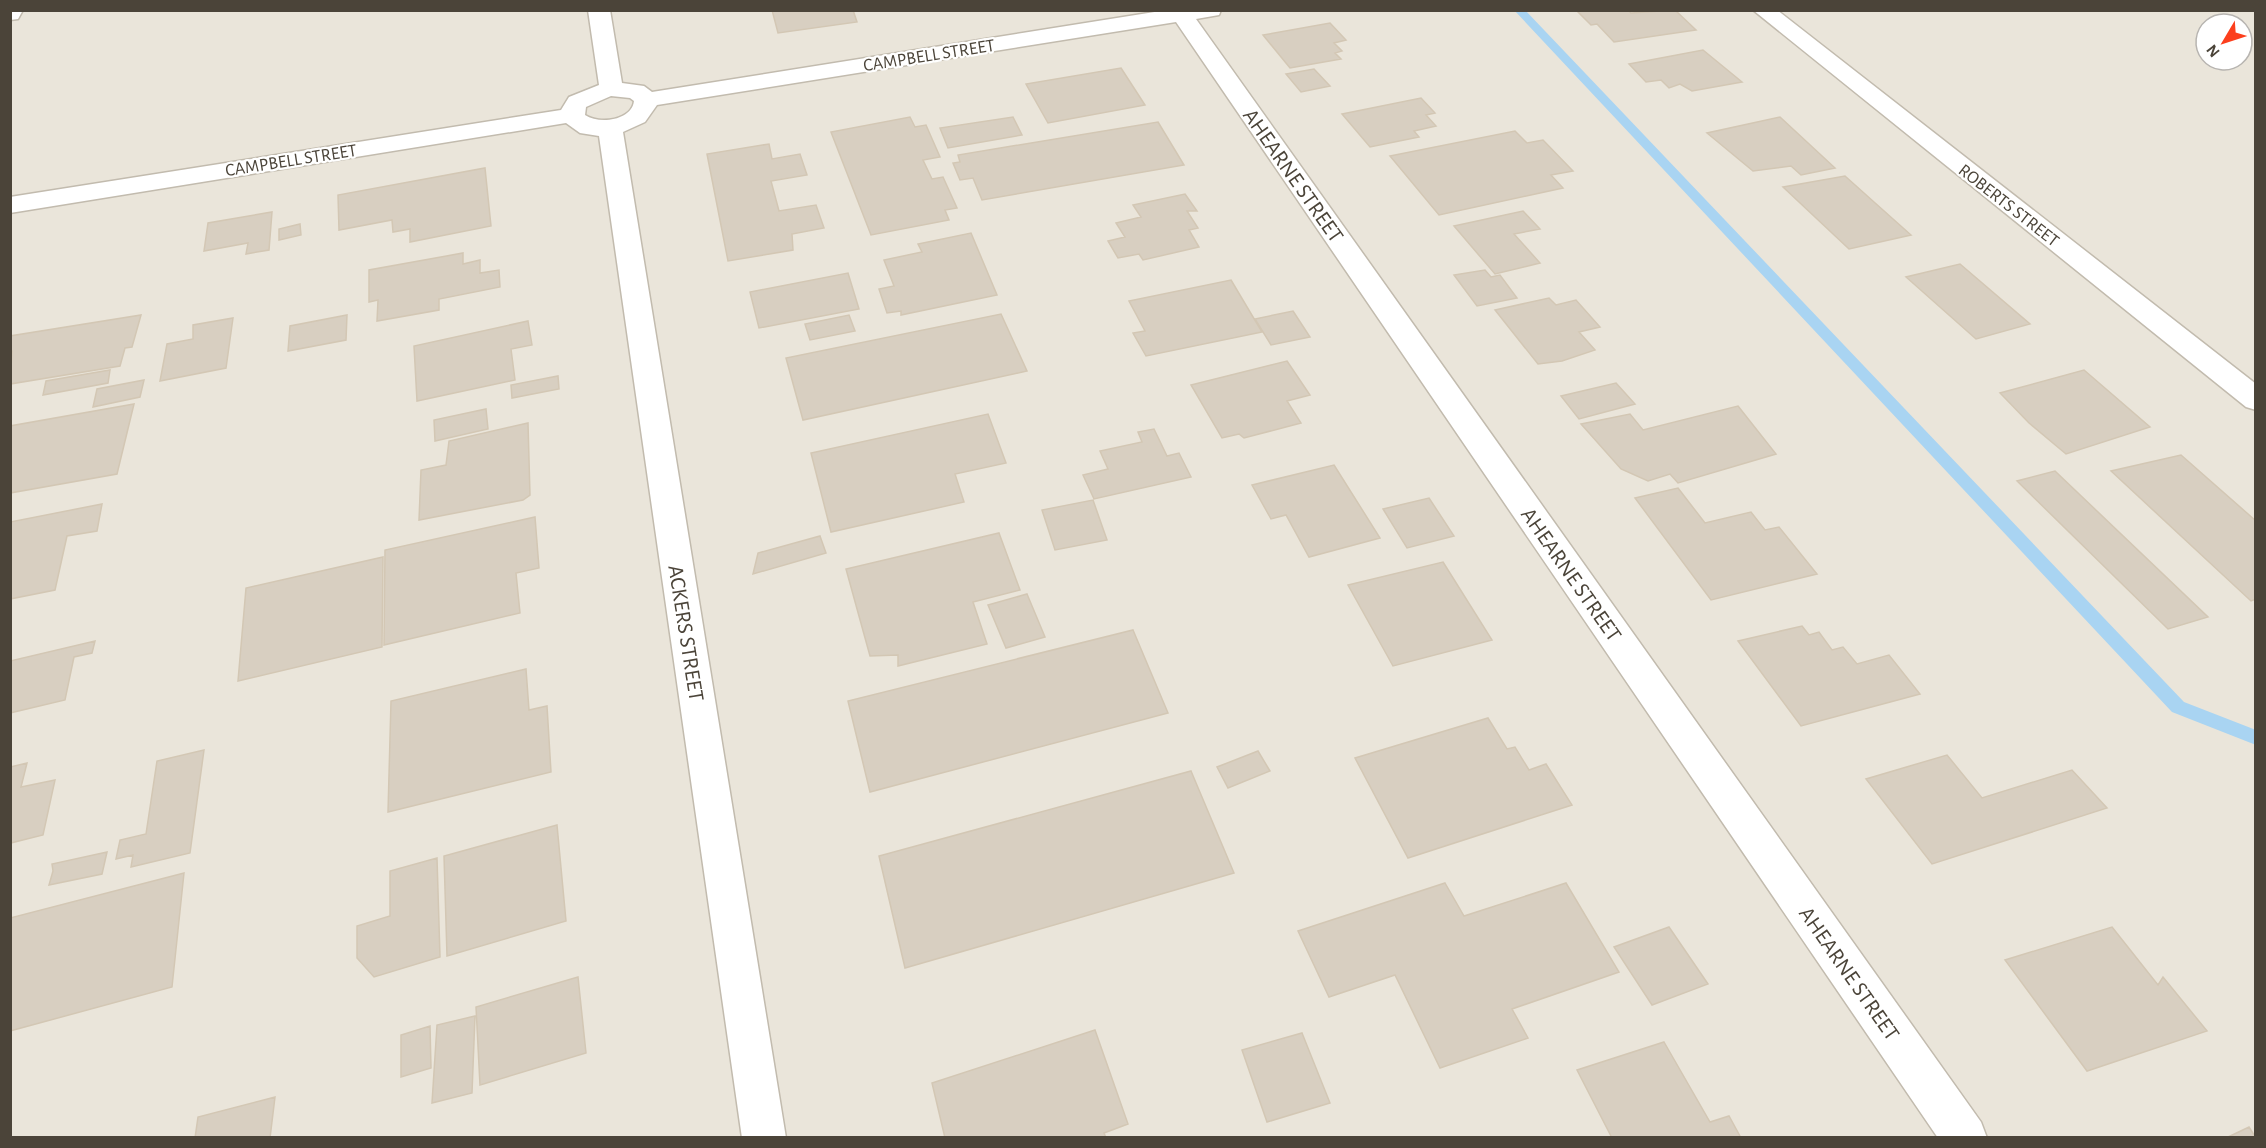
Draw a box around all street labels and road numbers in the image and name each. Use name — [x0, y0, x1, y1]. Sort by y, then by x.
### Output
street label: CAMPBELL STREET — [862, 37, 996, 75]
street label: AHEARNE STREET — [1239, 105, 1348, 247]
street label: CAMPBELL STREET — [224, 142, 358, 180]
street label: ROBERTS STREET — [1955, 161, 2062, 251]
street label: AHEARNE STREET — [1517, 504, 1626, 646]
street label: ACKERS STREET — [664, 563, 708, 703]
street label: AHEARNE STREET — [1795, 903, 1904, 1045]

